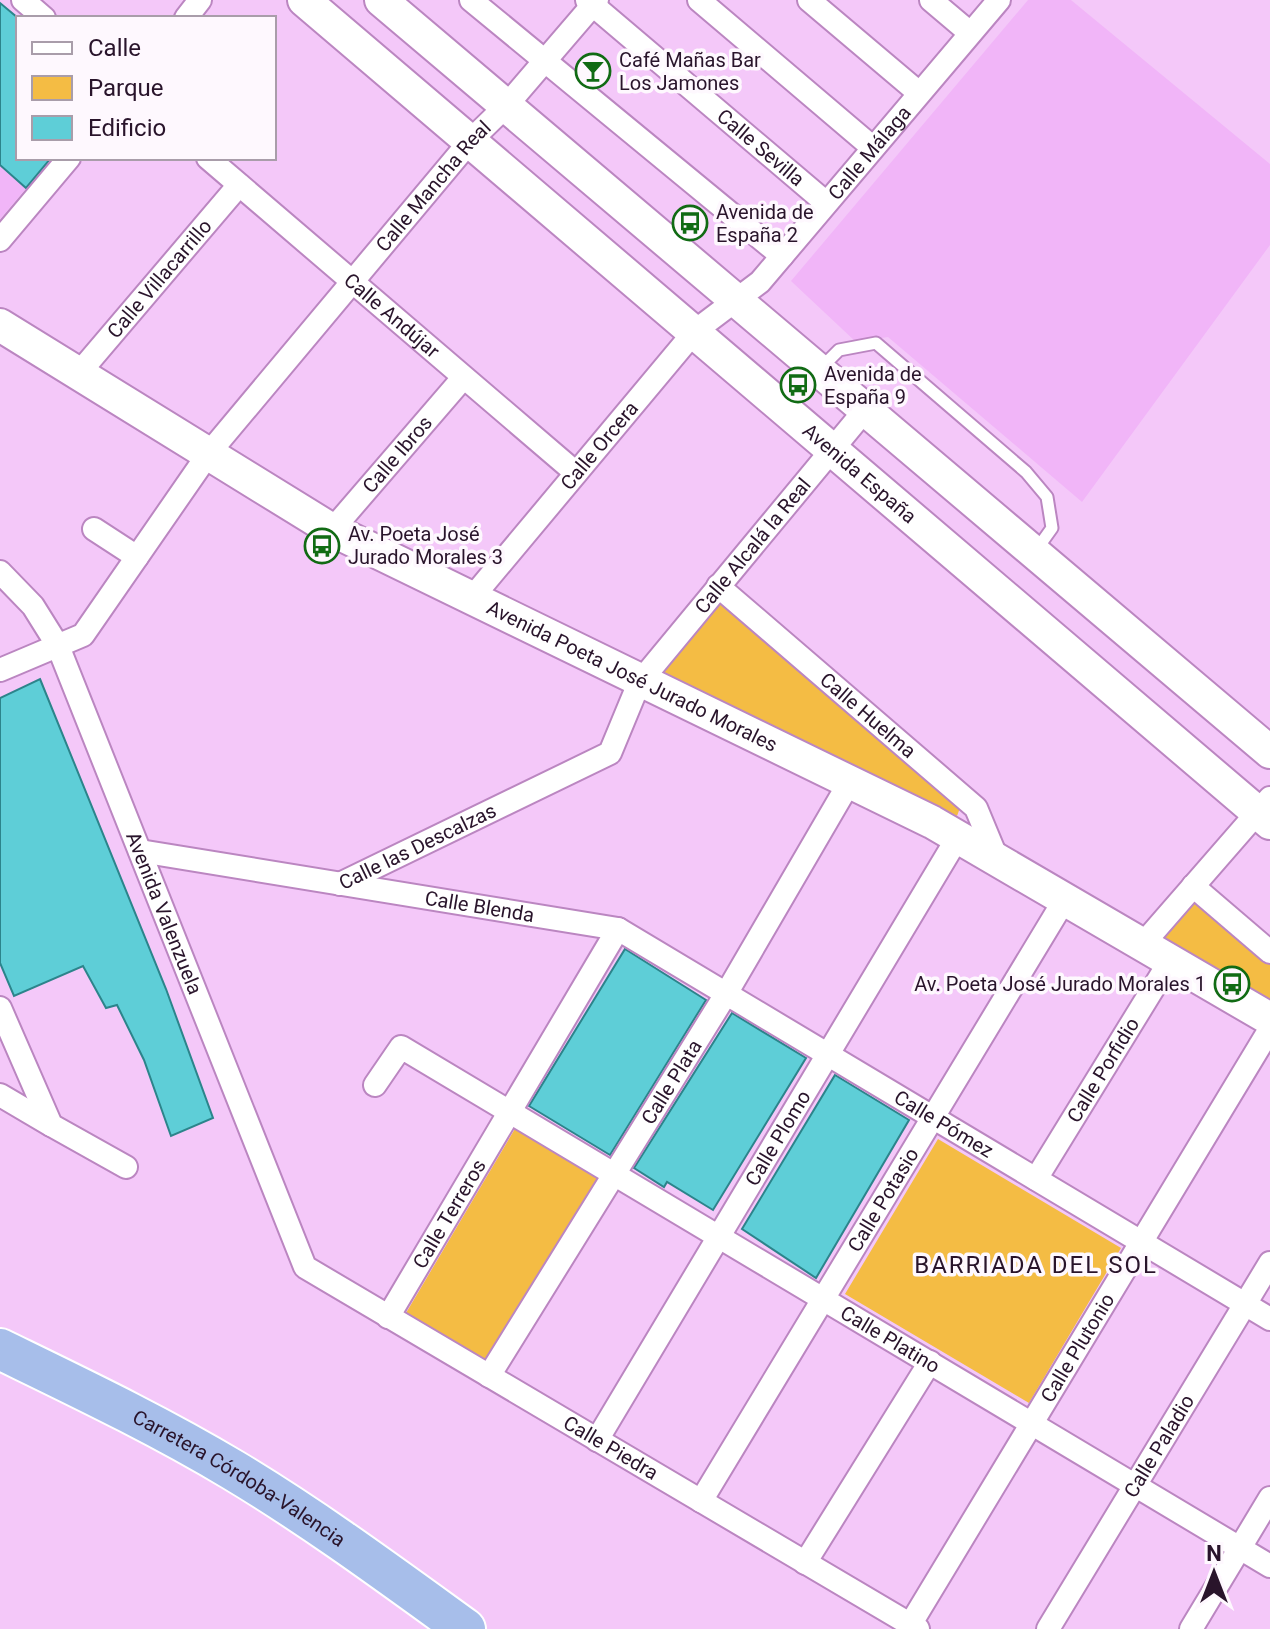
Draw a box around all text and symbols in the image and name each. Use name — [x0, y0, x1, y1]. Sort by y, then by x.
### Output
legend — [16, 16, 276, 160]
text: Calle — [88, 34, 141, 62]
place label: Café Mañas Bar Los Jamones — [619, 48, 761, 95]
bar icon: Café Mañas Bar Los Jamones — [574, 52, 612, 90]
text: Parque — [88, 74, 164, 102]
street label: Calle Málaga — [823, 101, 916, 205]
street label: Calle Sevilla — [712, 104, 809, 191]
text: Edificio — [88, 114, 166, 142]
street label: Calle Mancha Real — [371, 116, 496, 257]
place label: Avenida de España 2 — [716, 200, 814, 247]
bus stop icon: Avenida de España 2 — [671, 204, 709, 242]
street label: Calle Villacarrillo — [102, 214, 217, 343]
street label: Calle Andújar — [339, 268, 445, 363]
place label: Avenida de España 9 — [824, 362, 922, 409]
bus stop icon: Avenida de España 9 — [779, 366, 817, 404]
street label: Calle Orcera — [555, 396, 643, 495]
street label: Calle Ibros — [357, 411, 437, 498]
street label: Avenida España — [798, 418, 921, 528]
street label: Calle Alcalá la Real — [690, 473, 816, 618]
place label: Av. Poeta José Jurado Morales 3 — [348, 522, 503, 569]
bus stop icon: Av. Poeta José Jurado Morales 3 — [303, 527, 341, 565]
street label: Avenida Poeta José Jurado Morales — [483, 595, 781, 757]
street label: Calle Huelma — [815, 667, 921, 763]
street label: Calle las Descalzas — [335, 798, 500, 895]
street label: Avenida Valenzuela — [121, 828, 207, 998]
street label: Calle Blenda — [423, 886, 536, 927]
bus stop icon: Av. Poeta José Jurado Morales 1 — [1213, 965, 1251, 1003]
place label: Av. Poeta José Jurado Morales 1 — [914, 972, 1206, 996]
street label: Calle Porfidio — [1062, 1013, 1144, 1127]
street label: Calle Plata — [636, 1035, 707, 1129]
street label: Calle Pómez — [890, 1085, 998, 1163]
street label: Calle Plomo — [740, 1086, 816, 1190]
street label: Calle Potasio — [843, 1143, 924, 1256]
street label: Calle Terreros — [408, 1155, 491, 1273]
district label: BARRIADA DEL SOL — [914, 1251, 1158, 1279]
street label: Calle Plutonio — [1035, 1289, 1120, 1406]
street label: Calle Platino — [836, 1300, 944, 1378]
street label: Calle Paladio — [1119, 1390, 1199, 1502]
street label: Carretera Córdoba-Valencia — [129, 1405, 350, 1552]
street label: Calle Piedra — [559, 1410, 662, 1485]
north arrow — [1174, 1533, 1254, 1613]
text: N — [1206, 1541, 1222, 1566]

